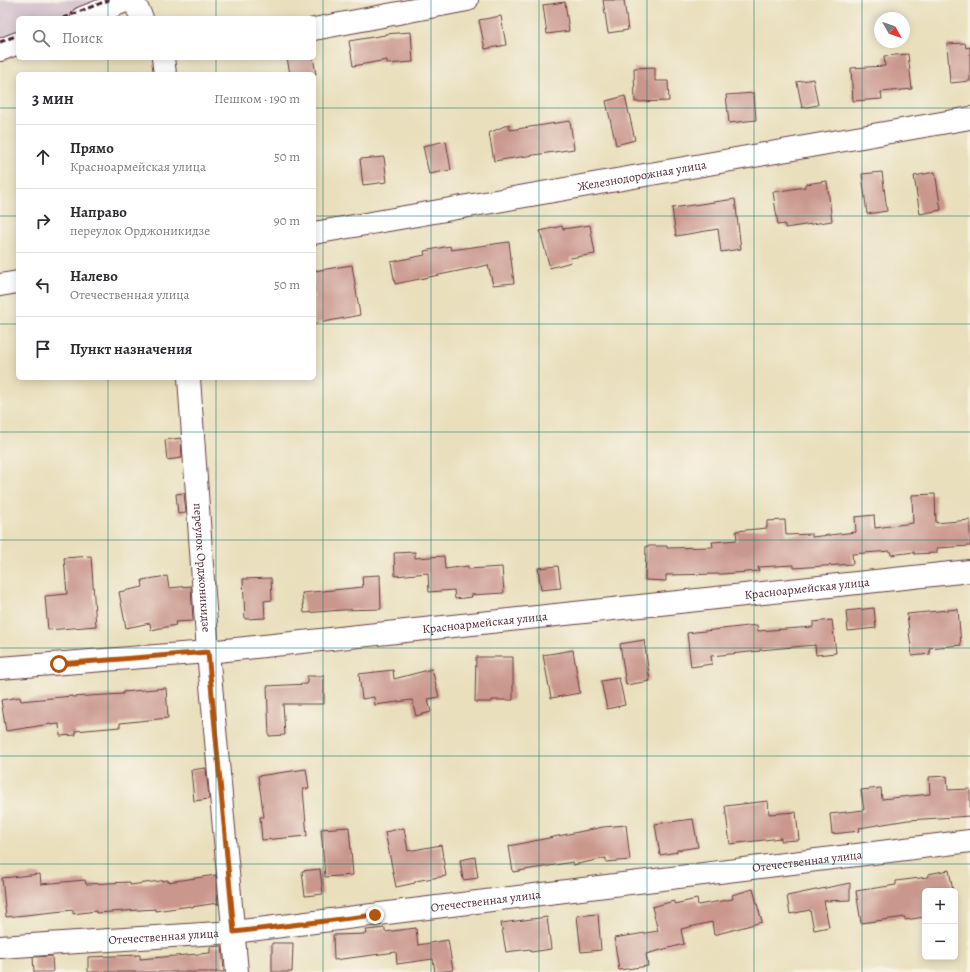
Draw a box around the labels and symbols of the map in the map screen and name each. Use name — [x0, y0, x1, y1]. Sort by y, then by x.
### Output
north arrow — [874, 12, 910, 48]
street label: Железнодорожная улица — [576, 156, 708, 195]
street label: переулок Орджоникидзе — [190, 502, 215, 633]
street label: Красноармейская улица — [744, 574, 871, 603]
street label: Красноармейская улица — [422, 608, 549, 637]
route start — [50, 655, 68, 673]
street label: Отечественная улица — [751, 846, 863, 876]
street label: Отечественная улица — [430, 886, 542, 916]
route end — [366, 906, 384, 924]
street label: Отечественная улица — [108, 925, 220, 948]

